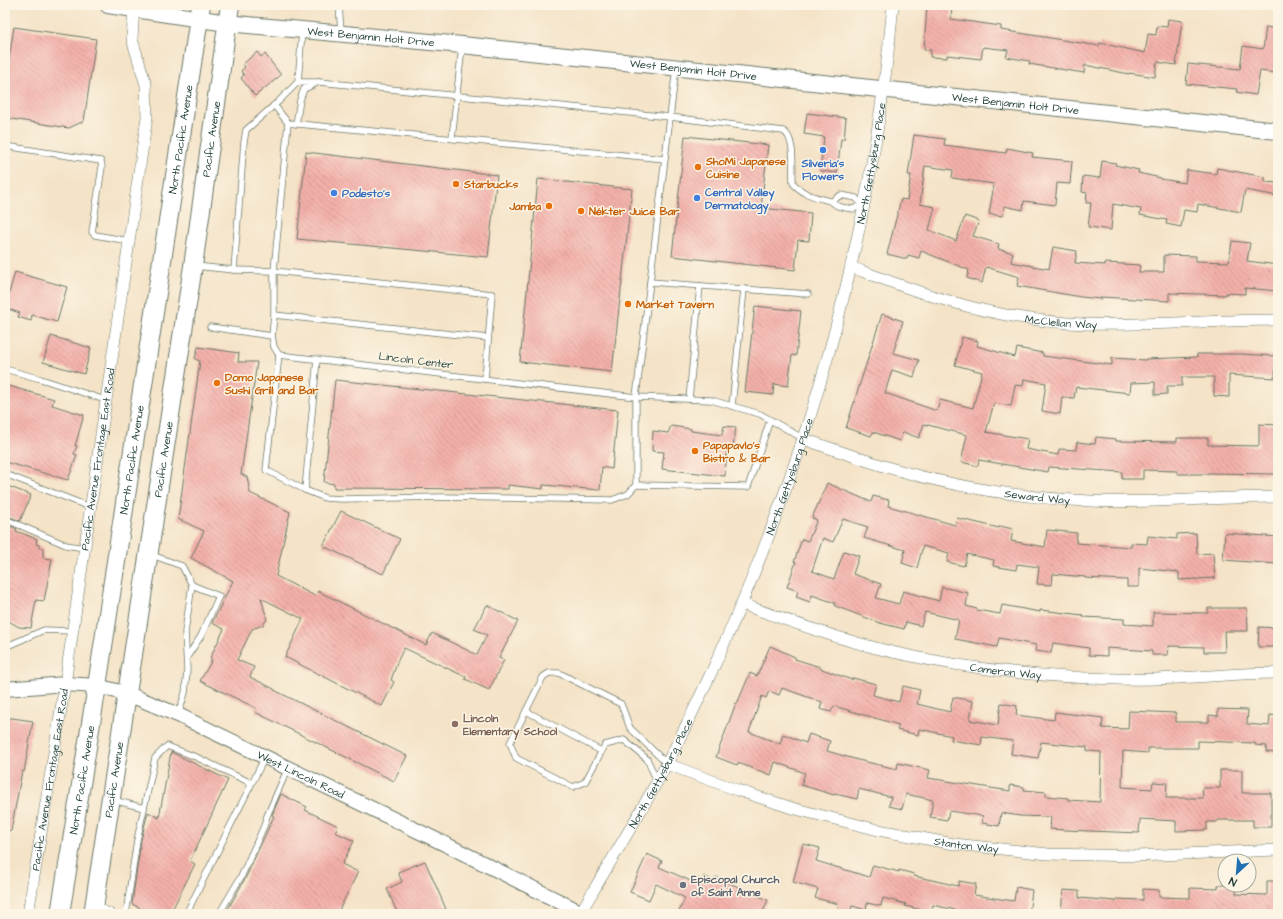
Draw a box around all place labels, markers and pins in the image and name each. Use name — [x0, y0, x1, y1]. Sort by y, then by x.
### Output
marker: Silveria's Flowers — [818, 145, 828, 155]
place label: ShoMi Japanese Cuisine — [705, 154, 786, 182]
place label: Silveria's Flowers — [801, 156, 845, 184]
marker: ShoMi Japanese Cuisine — [693, 162, 703, 172]
place label: Starbucks — [463, 177, 519, 192]
marker: Starbucks — [451, 179, 461, 189]
place label: Central Valley Dermatology — [705, 185, 775, 215]
place label: Podesto's — [342, 186, 391, 201]
marker: Podesto's — [329, 188, 339, 198]
marker: Central Valley Dermatology — [692, 193, 702, 203]
place label: Jamba — [508, 199, 541, 214]
marker: Jamba — [544, 201, 554, 211]
place label: Nékter Juice Bar — [589, 204, 680, 219]
marker: Nékter Juice Bar — [576, 206, 586, 216]
place label: Market Tavern — [636, 297, 714, 312]
marker: Market Tavern — [623, 299, 633, 309]
place label: Domo Japanese Sushi Grill and Bar — [224, 370, 319, 398]
marker: Domo Japanese Sushi Grill and Bar — [212, 378, 222, 388]
place label: Papapavlo's Bistro & Bar — [703, 438, 771, 466]
marker: Papapavlo's Bistro & Bar — [690, 446, 700, 456]
place label: Lincoln Elementary School — [463, 711, 558, 741]
marker: Lincoln Elementary School — [450, 719, 460, 729]
place label: Episcopal Church of Saint Anne — [691, 872, 780, 900]
marker: Episcopal Church of Saint Anne — [678, 880, 688, 890]

